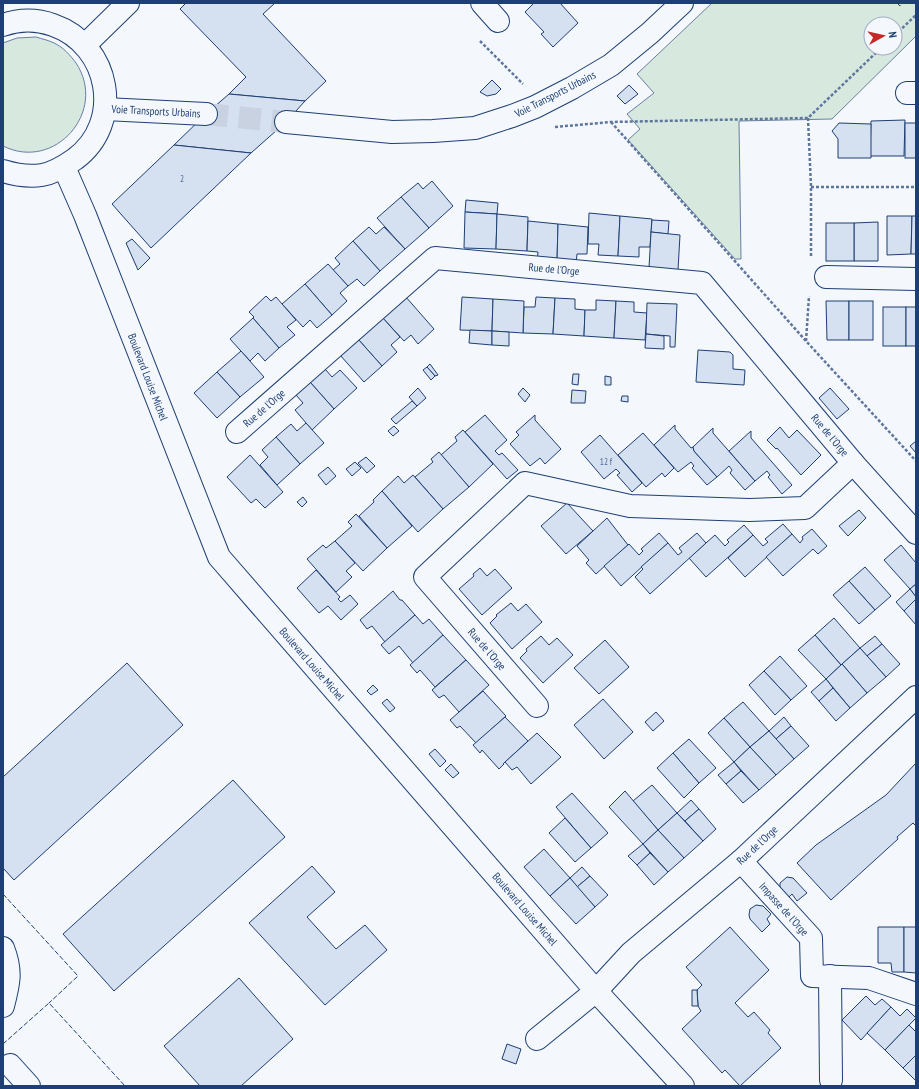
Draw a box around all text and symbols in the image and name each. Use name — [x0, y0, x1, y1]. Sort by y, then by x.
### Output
north arrow — [863, 16, 903, 56]
text: N — [886, 31, 900, 39]
street label: Voie Transports Urbains — [511, 67, 598, 121]
street label: Voie Transports Urbains — [110, 102, 201, 120]
house number: 2 — [180, 173, 184, 184]
street label: Rue de l'Orge — [528, 260, 581, 278]
street label: Boulevard Louise Michel — [125, 331, 171, 423]
street label: Rue de l'Orge — [240, 386, 288, 430]
street label: Rue de l'Orge — [808, 411, 852, 459]
house number: 12 f — [600, 456, 613, 467]
street label: Boulevard Louise Michel — [276, 625, 348, 704]
street label: Rue de l'Orge — [465, 625, 509, 673]
street label: Rue de l'Orge — [734, 822, 781, 868]
street label: Boulevard Louise Michel — [489, 870, 561, 949]
street label: Impasse de l'Orge — [756, 879, 812, 939]

